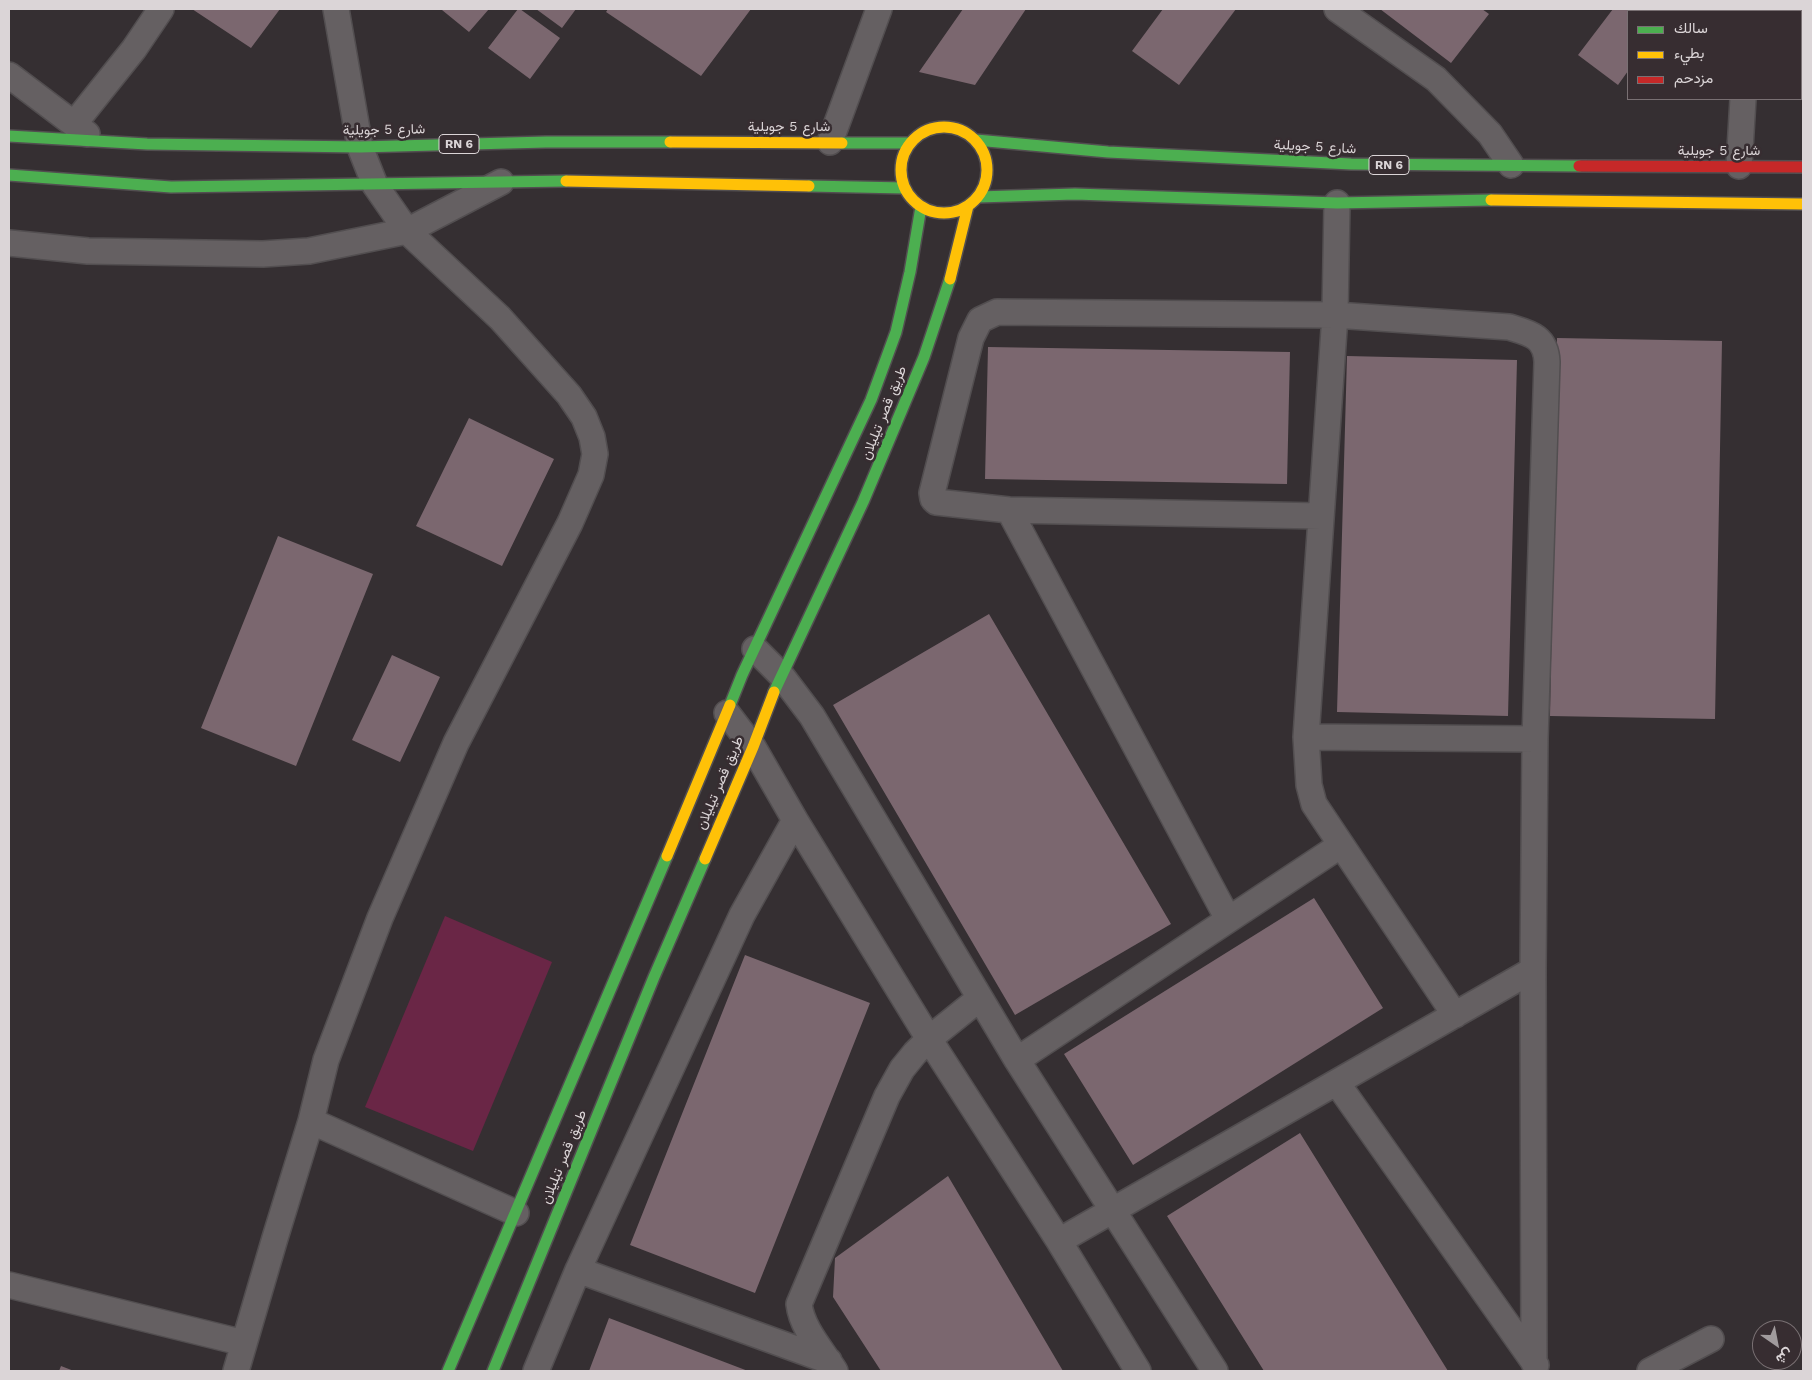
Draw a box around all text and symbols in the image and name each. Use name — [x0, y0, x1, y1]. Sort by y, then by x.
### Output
legend — [1627, 10, 1802, 100]
text: سالك — [1674, 19, 1708, 37]
text: بطيء — [1674, 44, 1704, 62]
text: مزدحم — [1674, 69, 1713, 87]
street label: شارع 5 جويلية — [748, 119, 830, 135]
street label: شارع 5 جويلية — [343, 121, 425, 139]
road number: RN 6 — [439, 134, 479, 154]
street label: شارع 5 جويلية — [1273, 136, 1357, 158]
street label: شارع 5 جويلية — [1678, 143, 1760, 159]
road number: RN 6 — [1369, 156, 1409, 174]
street label: طريق قصر تيليلان — [858, 364, 910, 462]
street label: طريق قصر تيليلان — [693, 734, 747, 832]
street label: طريق قصر تيليلان — [538, 1108, 590, 1206]
north arrow — [1752, 1320, 1802, 1370]
text: ش — [1773, 1345, 1796, 1368]

